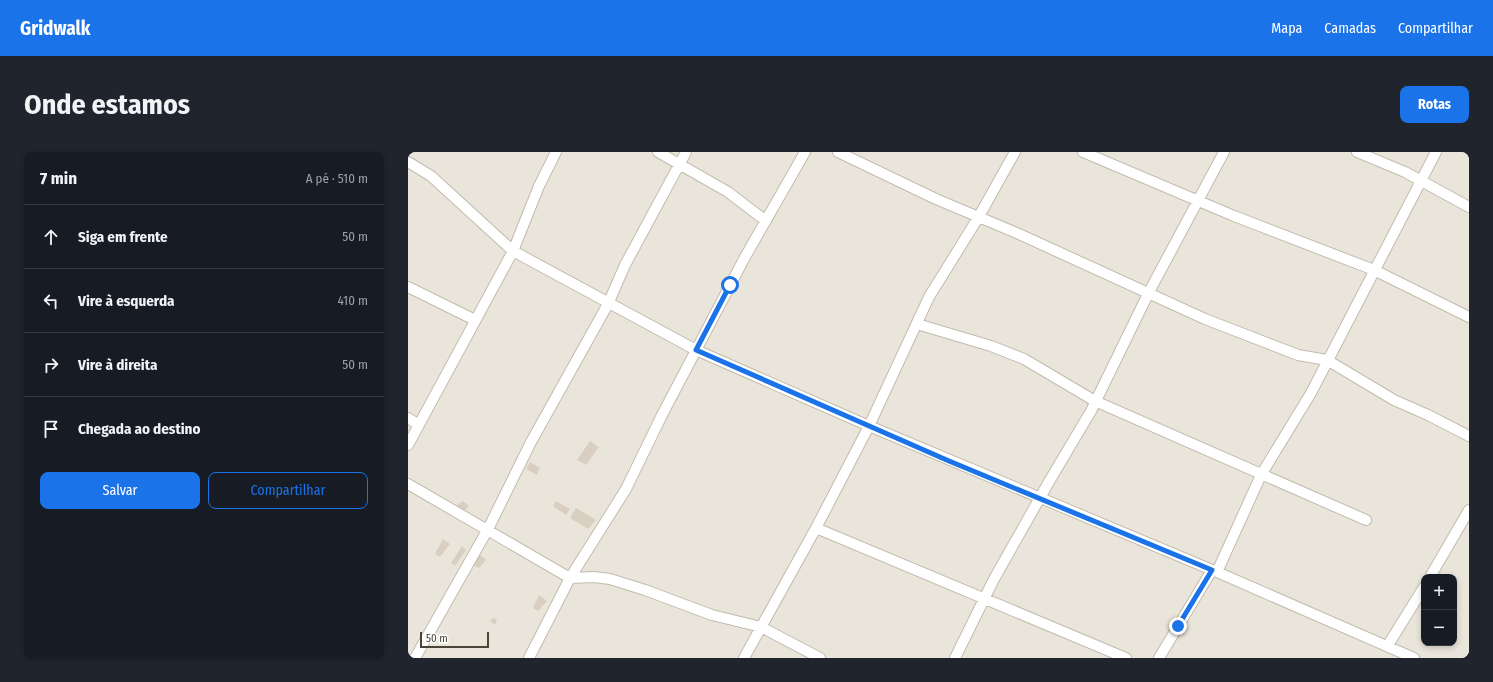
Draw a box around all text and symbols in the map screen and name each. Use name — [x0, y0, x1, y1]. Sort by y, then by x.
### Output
text: Gridwalk — [20, 17, 90, 40]
text: Mapa — [1271, 20, 1302, 37]
text: Camadas — [1324, 20, 1376, 37]
text: Compartilhar — [1398, 20, 1473, 37]
button: Rotas — [1400, 86, 1469, 123]
text: Onde estamos — [24, 88, 190, 121]
text: 7 min — [40, 168, 77, 189]
text: A pé · 510 m — [306, 171, 368, 186]
icon: ahead — [40, 226, 62, 248]
text: Siga em frente — [78, 228, 168, 246]
text: 50 m — [342, 229, 368, 244]
route start — [721, 276, 739, 294]
icon: left — [40, 290, 62, 312]
text: Vire à esquerda — [78, 292, 175, 310]
text: 410 m — [338, 293, 368, 308]
icon: right — [40, 354, 62, 376]
text: Vire à direita — [78, 356, 157, 374]
text: 50 m — [342, 357, 368, 372]
icon: arrive — [40, 418, 62, 440]
text: Chegada ao destino — [78, 420, 200, 438]
button: Salvar — [40, 472, 200, 509]
button: Compartilhar — [208, 472, 368, 509]
map controls — [1421, 574, 1457, 646]
button: + — [1421, 574, 1457, 610]
button: − — [1421, 610, 1457, 646]
route end — [1169, 617, 1187, 635]
scale bar — [420, 630, 489, 649]
text: 50 m — [426, 632, 448, 645]

